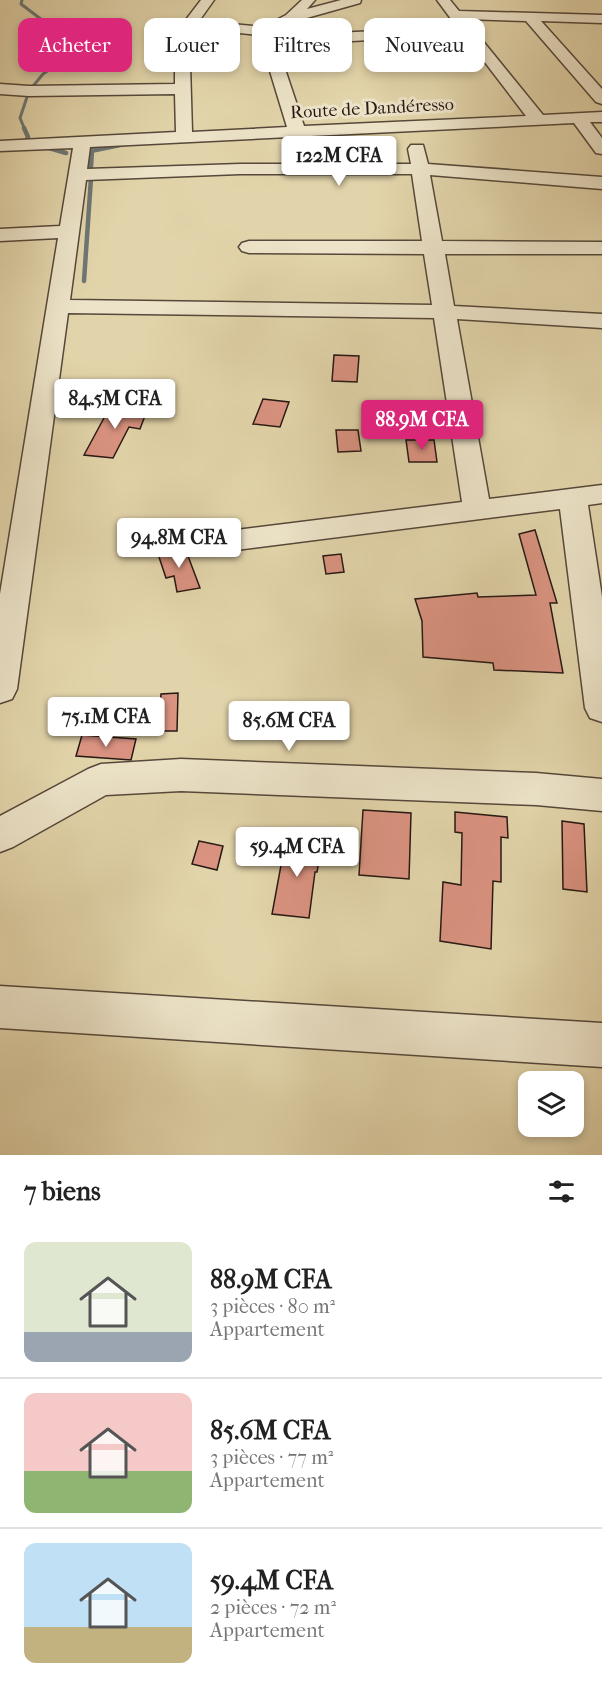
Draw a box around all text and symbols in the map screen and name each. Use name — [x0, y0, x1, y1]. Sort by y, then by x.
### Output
chip: Acheter — [18, 18, 132, 72]
chip: Louer — [144, 18, 240, 72]
chip: Filtres — [252, 18, 352, 72]
chip: Nouveau — [364, 18, 485, 72]
street label: Route de Dandéresso — [290, 94, 454, 123]
pin: 122M CFA — [277, 136, 401, 187]
text: 122M CFA — [295, 144, 383, 167]
pin: 84.5M CFA — [46, 379, 184, 430]
text: 84.5M CFA — [68, 387, 162, 410]
pin: 88.9M CFA — [353, 400, 491, 451]
text: 88.9M CFA — [375, 408, 469, 431]
pin: 94.8M CFA — [110, 518, 248, 569]
text: 94.8M CFA — [131, 526, 227, 549]
pin: 75.1M CFA — [37, 697, 175, 748]
pin: 85.6M CFA — [220, 701, 358, 752]
text: 75.1M CFA — [62, 705, 150, 728]
text: 85.6M CFA — [243, 709, 335, 732]
pin: 59.4M CFA — [228, 827, 366, 878]
text: 59.4M CFA — [250, 835, 344, 858]
map controls — [518, 1071, 584, 1137]
button: layers — [518, 1071, 584, 1137]
icon: filters — [545, 1175, 578, 1208]
text: 7 biens — [24, 1176, 101, 1207]
text: 88.9M CFA — [210, 1264, 332, 1295]
icon: home — [72, 1266, 144, 1338]
text: 3 pièces · 80 m² — [210, 1295, 335, 1318]
text: Appartement — [210, 1318, 325, 1341]
text: 85.6M CFA — [210, 1415, 331, 1446]
icon: home — [72, 1417, 144, 1489]
text: 3 pièces · 77 m² — [210, 1446, 333, 1469]
text: Appartement — [210, 1469, 325, 1492]
text: 59.4M CFA — [210, 1565, 333, 1596]
icon: home — [72, 1567, 144, 1639]
text: 2 pièces · 72 m² — [210, 1596, 336, 1619]
text: Appartement — [210, 1619, 325, 1642]

